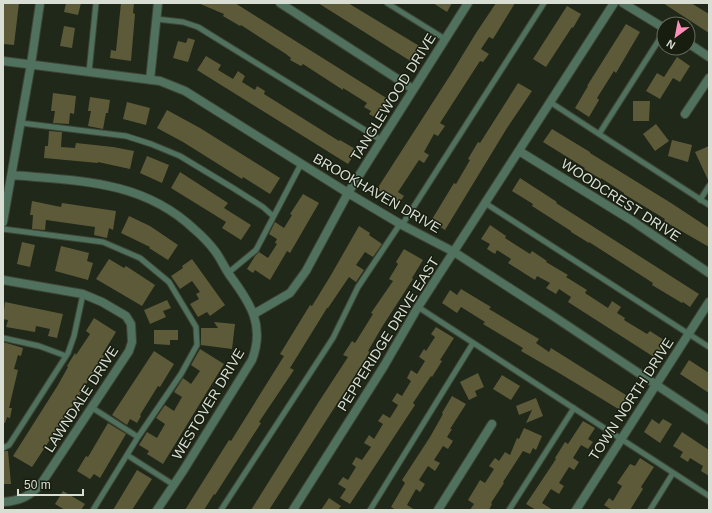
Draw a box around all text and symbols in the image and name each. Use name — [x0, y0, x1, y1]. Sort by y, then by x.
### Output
north arrow — [656, 16, 696, 56]
street label: TANGLEWOOD DRIVE — [347, 31, 439, 163]
text: N — [664, 37, 677, 52]
street label: BROOKHAVEN DRIVE — [310, 150, 444, 236]
street label: WOODCREST DRIVE — [558, 155, 684, 245]
street label: PEPPERIDGE DRIVE EAST — [334, 254, 442, 414]
street label: TOWN NORTH DRIVE — [585, 335, 677, 463]
street label: LAWNDALE DRIVE — [41, 343, 121, 455]
street label: WESTOVER DRIVE — [169, 346, 247, 462]
scale bar — [18, 471, 83, 497]
text: 50 m — [24, 478, 51, 492]

